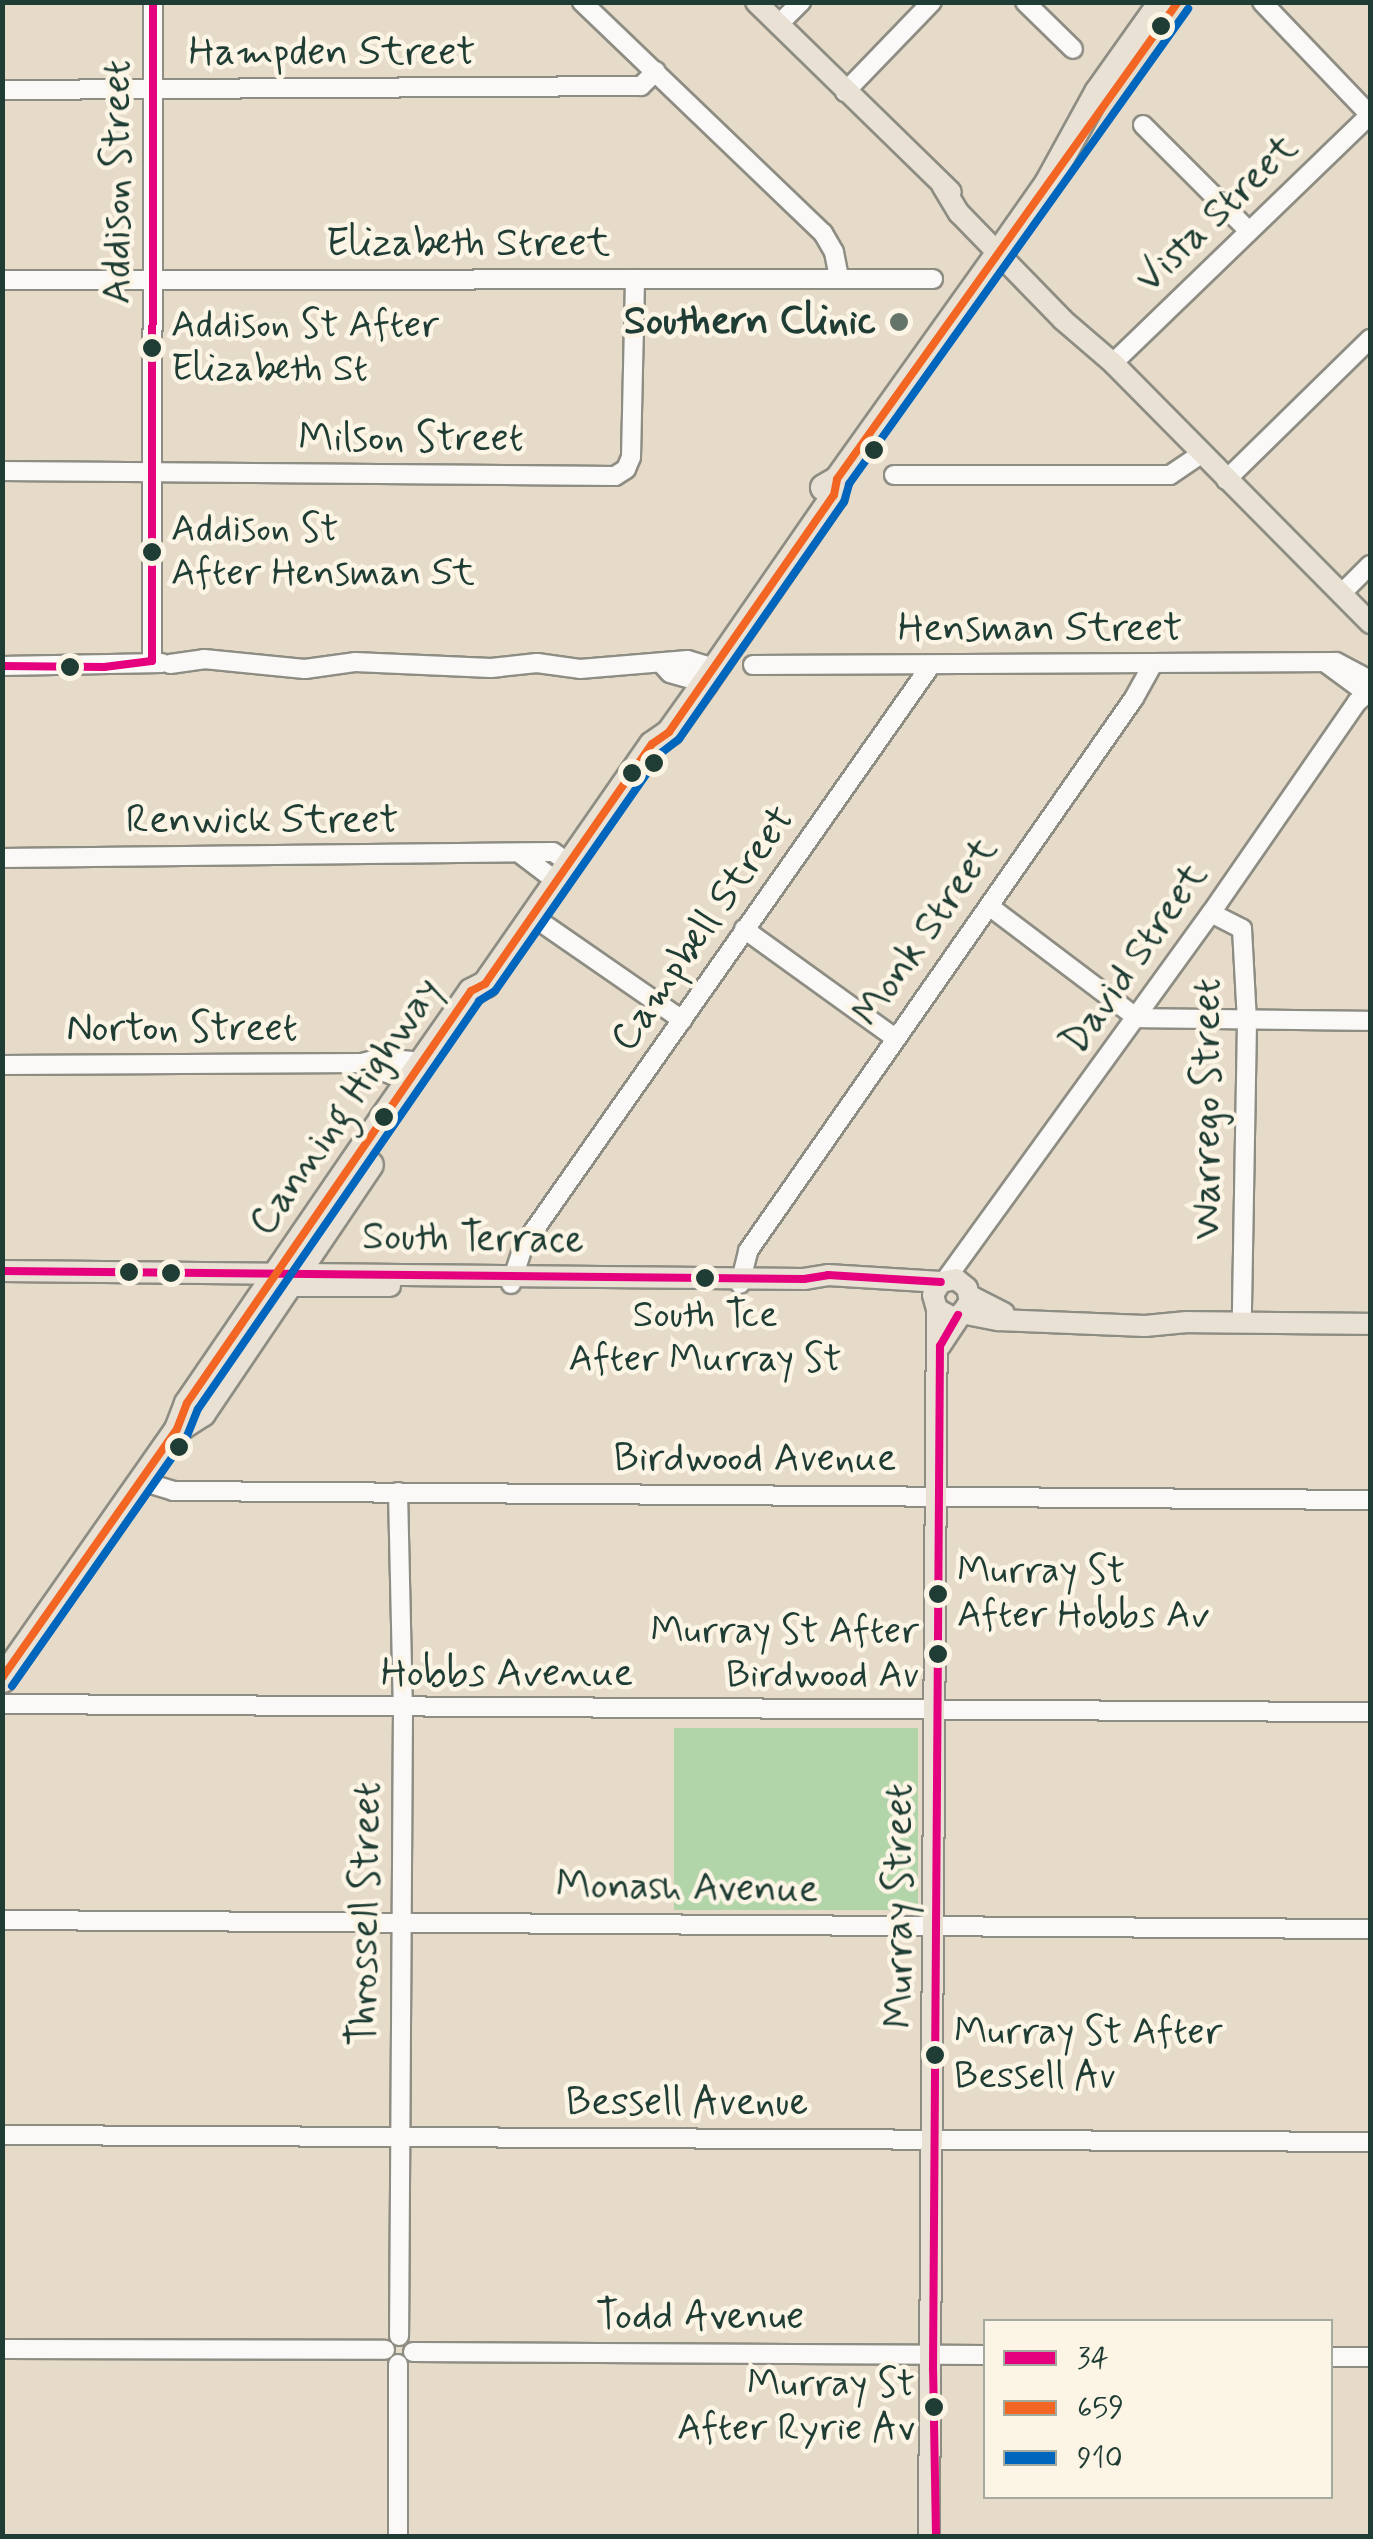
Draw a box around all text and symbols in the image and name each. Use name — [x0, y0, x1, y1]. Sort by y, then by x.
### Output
unlabelled marker — [1151, 16, 1171, 36]
street label: Hampden Street — [190, 29, 474, 77]
street label: Addison Street — [94, 57, 142, 307]
street label: Vista Street — [1126, 125, 1308, 303]
street label: Elizabeth Street — [326, 220, 610, 268]
place label: Southern Clinic — [621, 298, 876, 346]
place label: Addison St After Elizabeth St — [171, 303, 436, 392]
marker: Southern Clinic — [886, 309, 912, 335]
marker: Addison St After Elizabeth St — [142, 338, 162, 358]
street label: Milson Street — [295, 415, 527, 463]
unlabelled marker — [864, 440, 884, 460]
place label: Addison St After Hensman St — [171, 507, 466, 596]
marker: Addison St After Hensman St — [142, 542, 162, 562]
street label: Hensman Street — [899, 605, 1181, 653]
unlabelled marker — [60, 657, 80, 677]
unlabelled marker — [644, 753, 664, 773]
unlabelled marker — [622, 763, 642, 783]
street label: Renwick Street — [127, 797, 397, 845]
street label: Campbell Street — [601, 798, 805, 1060]
street label: Monk Street — [843, 828, 1009, 1036]
street label: David Street — [1051, 854, 1219, 1064]
street label: Canning Highway — [240, 970, 452, 1244]
street label: Warrego Street — [1184, 975, 1232, 1243]
street label: Norton Street — [63, 1005, 301, 1053]
unlabelled marker — [374, 1107, 394, 1127]
street label: South Terrace — [362, 1213, 584, 1265]
unlabelled marker — [119, 1262, 139, 1282]
unlabelled marker — [161, 1263, 181, 1283]
marker: South Tce After Murray St — [695, 1268, 715, 1288]
place label: South Tce After Murray St — [572, 1293, 838, 1382]
street label: Birdwood Avenue — [612, 1435, 898, 1483]
unlabelled marker — [169, 1437, 189, 1457]
place label: Murray St After Hobbs Av — [957, 1549, 1209, 1638]
marker: Murray St After Hobbs Av — [928, 1584, 948, 1604]
place label: Murray St After Birdwood Av — [652, 1609, 919, 1698]
marker: Murray St After Birdwood Av — [928, 1644, 948, 1664]
street label: Hobbs Avenue — [386, 1650, 628, 1698]
street label: Throssell Street — [340, 1778, 392, 2050]
street label: Murray Street — [876, 1780, 924, 2032]
street label: Monash Avenue — [555, 1862, 819, 1914]
place label: Murray St After Bessell Av — [954, 2010, 1221, 2100]
marker: Murray St After Bessell Av — [925, 2045, 945, 2065]
street label: Bessell Avenue — [561, 2079, 813, 2127]
street label: Todd Avenue — [593, 2293, 807, 2341]
legend — [983, 2319, 1333, 2499]
text: 34 — [1077, 2339, 1109, 2378]
place label: Murray St After Ryrie Av — [678, 2362, 915, 2452]
text: 659 — [1077, 2389, 1124, 2428]
marker: Murray St After Ryrie Av — [924, 2397, 944, 2417]
text: 910 — [1077, 2439, 1123, 2478]

